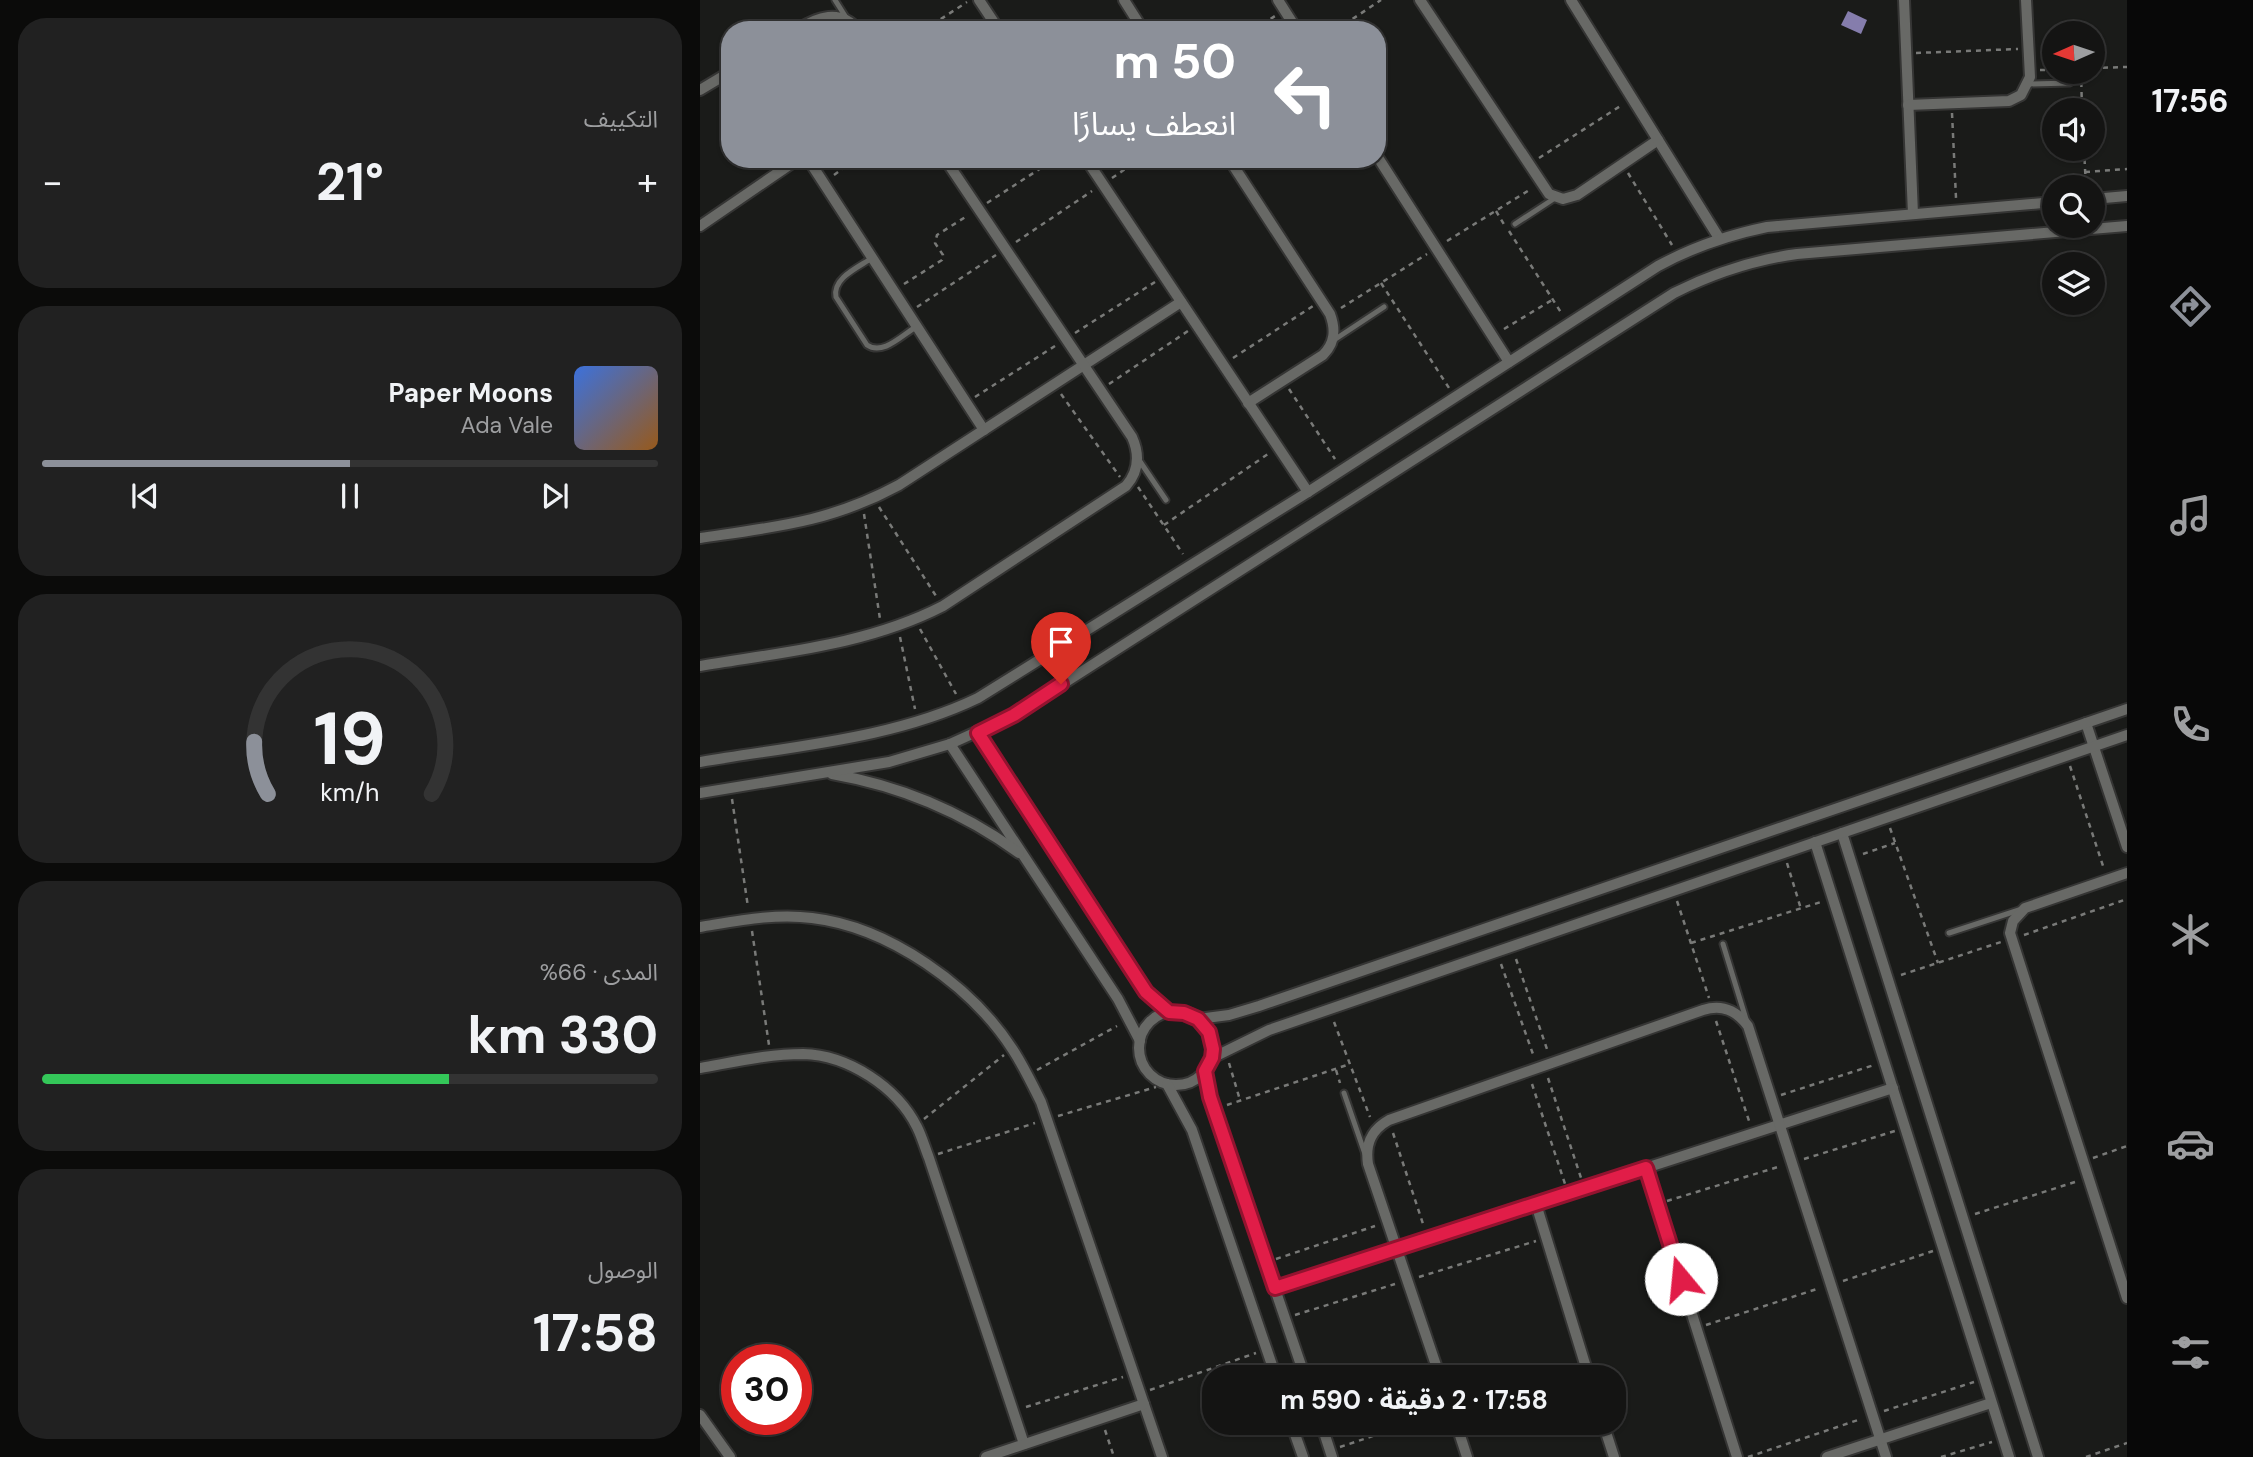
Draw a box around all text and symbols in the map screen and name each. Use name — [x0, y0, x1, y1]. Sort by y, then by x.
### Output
north arrow — [2042, 21, 2105, 84]
map controls — [2042, 21, 2105, 315]
text: 50 m — [1113, 29, 1236, 93]
icon: left — [1260, 49, 1351, 140]
text: 17:56 — [2151, 80, 2229, 122]
button: sound — [2042, 98, 2105, 161]
text: انعطف يسارًا — [1072, 103, 1236, 145]
text: التكييف — [584, 104, 658, 134]
text: 21° — [316, 148, 384, 216]
text: − — [42, 157, 63, 207]
text: + — [637, 157, 658, 207]
button: search — [2042, 175, 2105, 238]
button: layers — [2042, 252, 2105, 315]
icon: directions — [2166, 282, 2215, 331]
text: Paper Moons — [389, 376, 553, 410]
text: Ada Vale — [460, 410, 553, 440]
icon: previous — [126, 477, 164, 515]
icon: pause — [331, 477, 369, 515]
icon: next — [536, 477, 574, 515]
icon: music — [2166, 491, 2215, 540]
pin — [1031, 612, 1091, 684]
icon: arrive — [1042, 623, 1080, 661]
text: 19 — [314, 693, 386, 788]
icon: phone — [2166, 700, 2215, 749]
text: km/h — [320, 776, 380, 809]
icon: climate — [2166, 910, 2215, 959]
text: المدى · 66% — [540, 957, 658, 987]
text: 330 km — [467, 1001, 658, 1069]
icon: car — [2166, 1119, 2215, 1168]
position arrow — [1644, 1242, 1718, 1316]
text: الوصول — [588, 1255, 658, 1285]
text: 17:58 — [533, 1299, 658, 1367]
icon: filters — [2166, 1328, 2215, 1377]
speed limit sign: 30 — [721, 1344, 812, 1435]
text: 17:58 · 2 دقيقة · 590 m — [1280, 1383, 1548, 1417]

